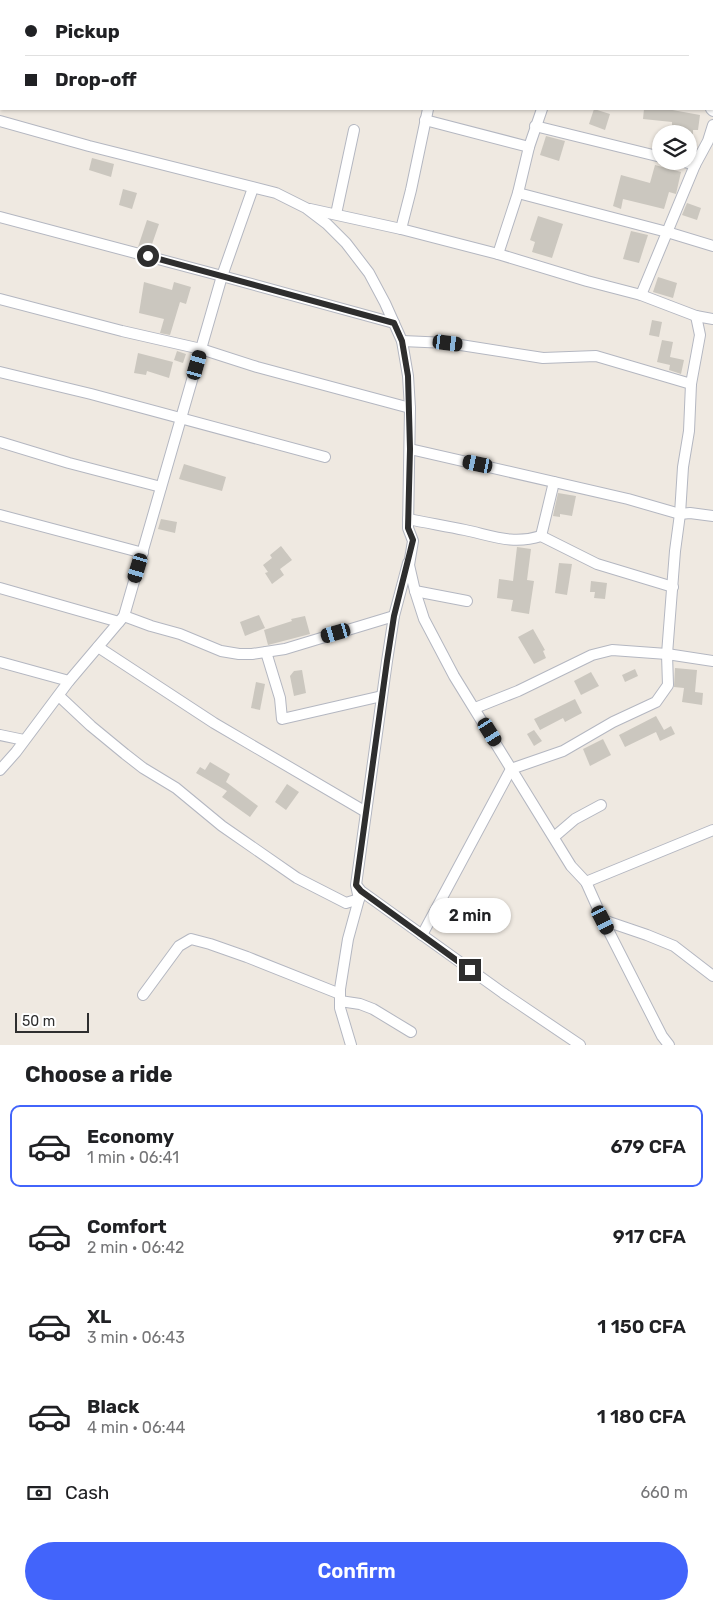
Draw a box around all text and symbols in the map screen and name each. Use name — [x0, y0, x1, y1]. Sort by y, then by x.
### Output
text: Pickup — [55, 20, 120, 43]
text: Drop-off — [55, 68, 137, 91]
map controls — [652, 125, 697, 170]
button: layers — [652, 125, 697, 170]
route start — [137, 245, 159, 267]
car — [432, 334, 463, 352]
car — [185, 349, 208, 381]
car — [461, 454, 494, 474]
car — [126, 551, 149, 585]
car — [319, 622, 352, 644]
car — [475, 715, 504, 749]
callout: 2 min — [429, 898, 511, 932]
car — [589, 903, 616, 937]
text: 2 min — [449, 906, 491, 925]
route end — [459, 959, 481, 981]
scale bar — [15, 1010, 89, 1033]
text: 50 m — [22, 1013, 55, 1030]
text: Choose a ride — [25, 1061, 172, 1088]
icon: car — [27, 1124, 72, 1169]
text: Economy — [87, 1125, 174, 1148]
text: 679 CFA — [610, 1135, 686, 1158]
text: 1 min · 06:41 — [87, 1148, 179, 1167]
icon: car — [27, 1214, 72, 1259]
text: Comfort — [87, 1215, 167, 1238]
text: 917 CFA — [613, 1225, 686, 1248]
text: 2 min · 06:42 — [87, 1238, 184, 1257]
icon: car — [27, 1304, 72, 1349]
text: XL — [87, 1305, 111, 1328]
text: 1 150 CFA — [597, 1315, 686, 1338]
text: 3 min · 06:43 — [87, 1328, 185, 1347]
icon: car — [27, 1394, 72, 1439]
text: Black — [87, 1395, 139, 1418]
text: 1 180 CFA — [597, 1405, 686, 1428]
text: 4 min · 06:44 — [87, 1418, 186, 1437]
icon: cash — [25, 1479, 53, 1507]
text: Cash — [65, 1481, 109, 1504]
text: 660 m — [640, 1483, 688, 1502]
button: Confirm — [25, 1542, 688, 1600]

